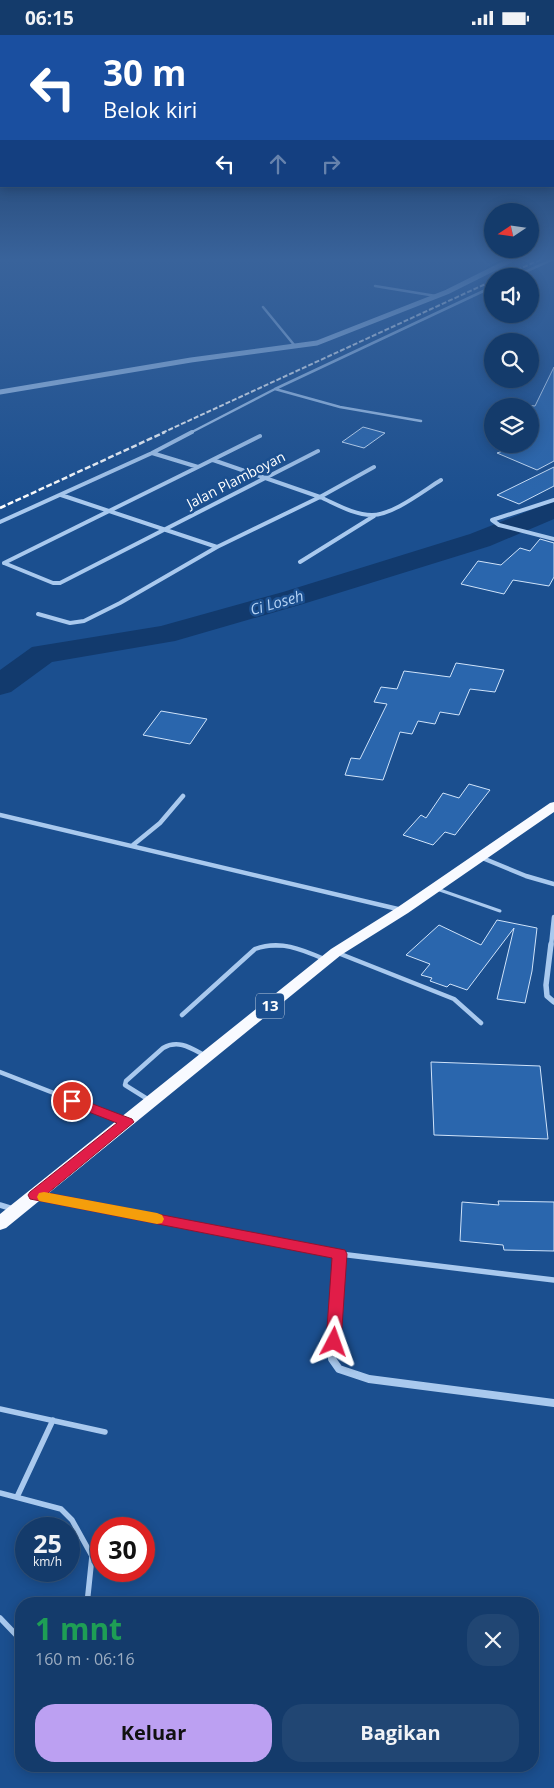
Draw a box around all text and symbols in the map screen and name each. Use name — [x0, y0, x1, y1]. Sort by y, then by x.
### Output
text: 06:15 — [25, 5, 74, 31]
text: 30 m — [103, 49, 186, 96]
icon: left — [20, 55, 85, 120]
text: Belok kiri — [103, 94, 197, 124]
icon: left — [211, 150, 239, 178]
icon: ahead — [264, 150, 292, 178]
icon: right — [317, 150, 345, 178]
north arrow — [484, 203, 539, 257]
map controls — [484, 203, 539, 453]
button: sound — [484, 268, 539, 323]
button: search — [484, 333, 539, 388]
button: layers — [484, 398, 539, 453]
street label: Jalan Plamboyan — [182, 447, 288, 513]
water label: Ci Loseh — [248, 585, 306, 619]
road number: 13 — [256, 993, 284, 1019]
pin — [51, 1080, 93, 1122]
icon: arrive — [58, 1087, 86, 1115]
position arrow — [307, 1315, 359, 1367]
speed limit sign: 30 — [90, 1517, 155, 1582]
text: 25 — [33, 1526, 62, 1560]
text: km/h — [33, 1553, 62, 1570]
text: 1 mnt — [35, 1608, 122, 1649]
button: close — [467, 1614, 519, 1666]
text: 160 m · 06:16 — [35, 1648, 135, 1670]
button: Keluar — [35, 1704, 272, 1762]
button: Bagikan — [282, 1704, 519, 1762]

